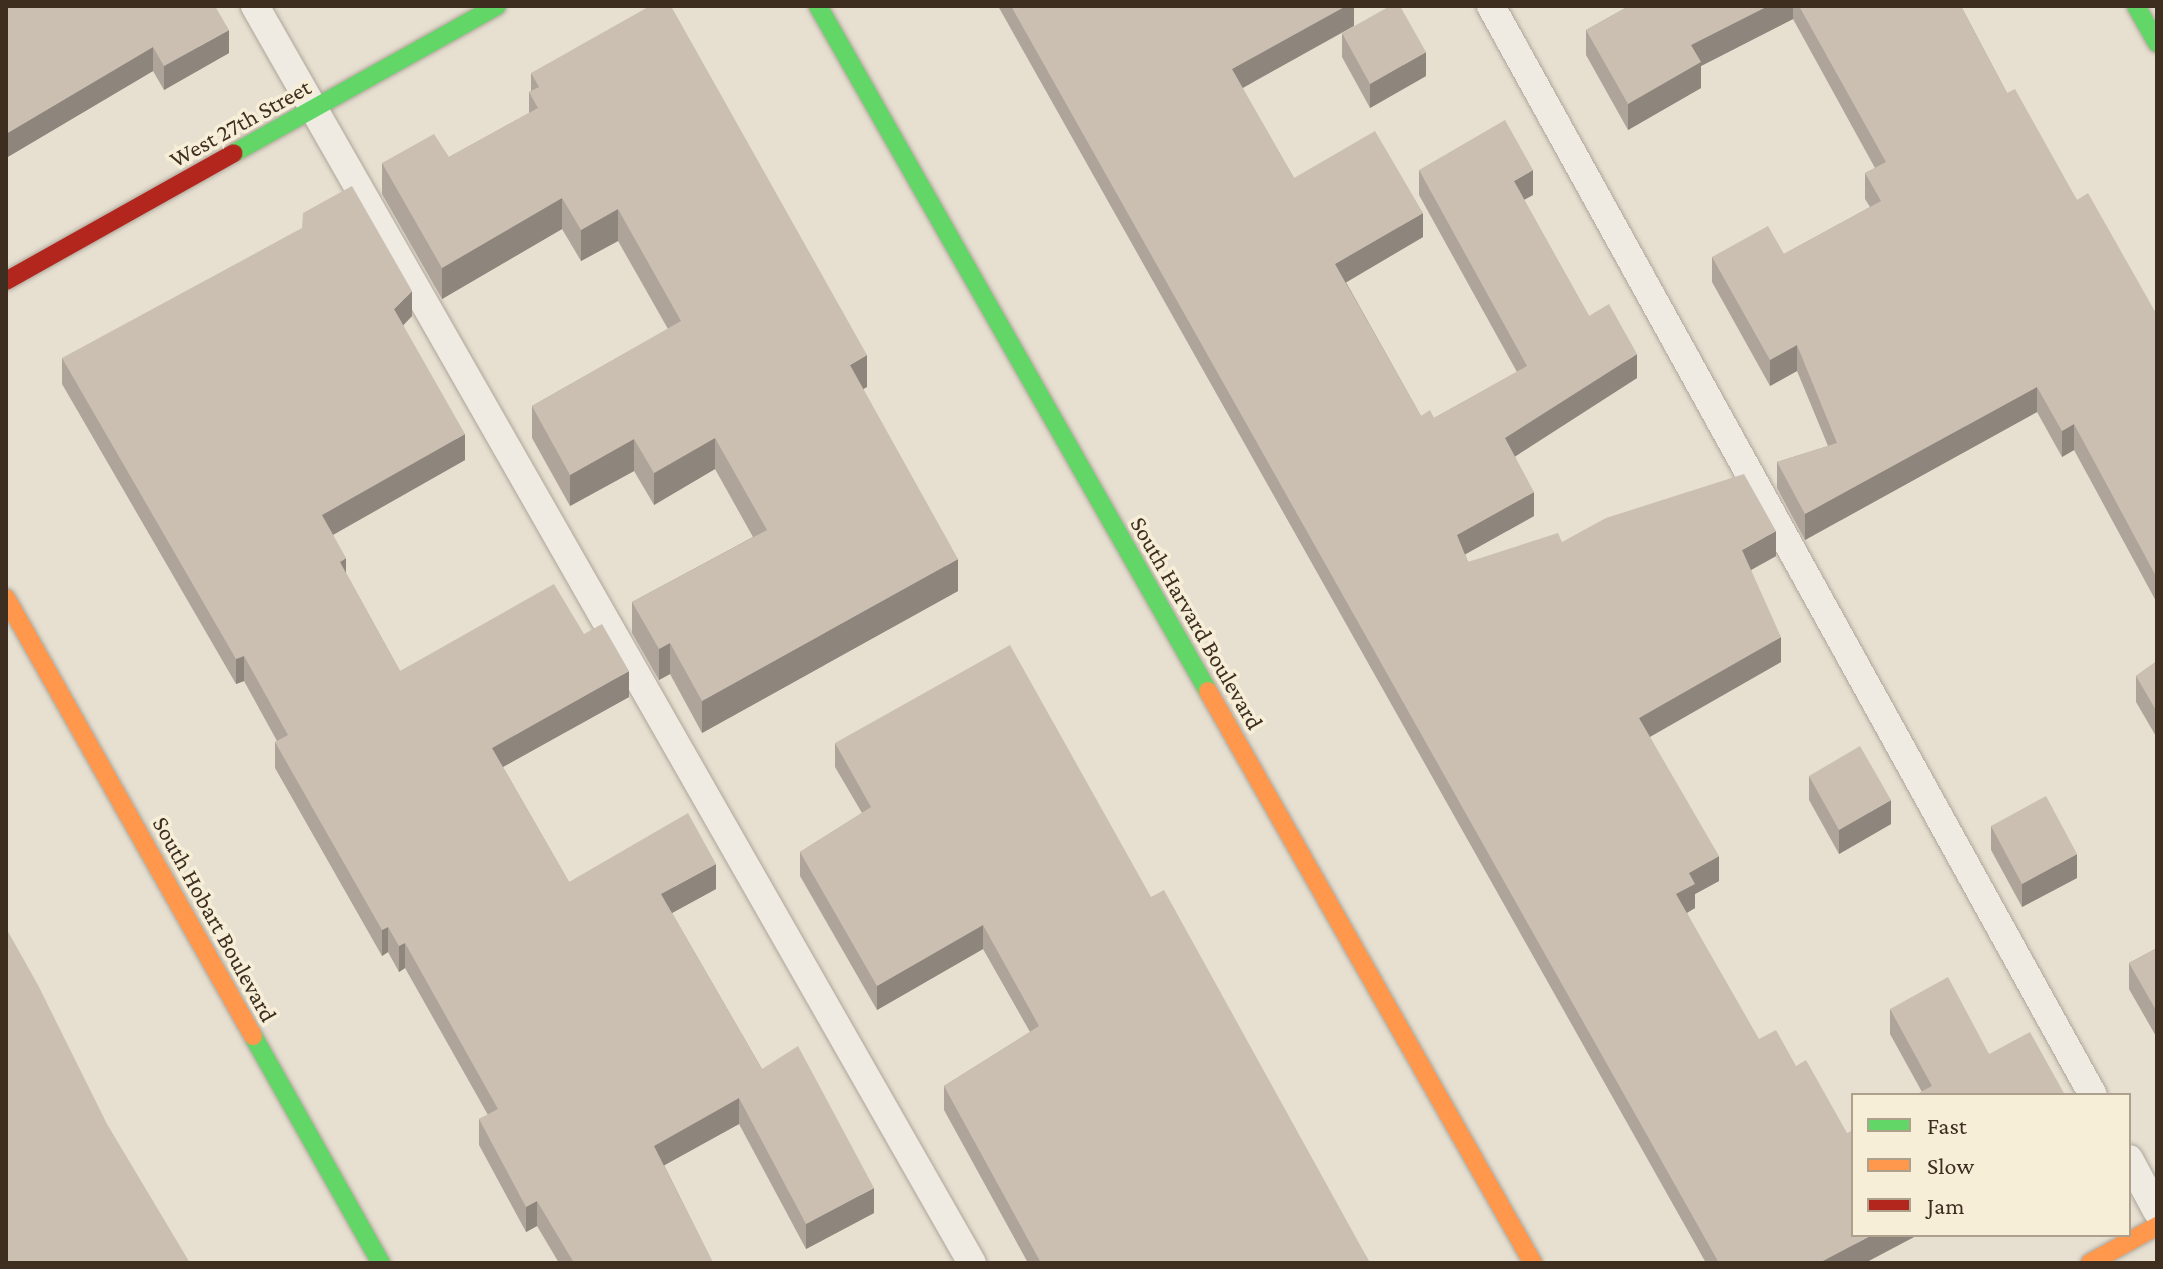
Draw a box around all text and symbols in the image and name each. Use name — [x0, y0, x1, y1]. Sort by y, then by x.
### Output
street label: West 27th Street — [164, 72, 316, 174]
street label: South Harvard Boulevard — [1124, 511, 1270, 735]
street label: South Hobart Boulevard — [147, 811, 283, 1027]
legend — [1851, 1093, 2131, 1237]
text: Fast — [1927, 1112, 1967, 1139]
text: Slow — [1927, 1152, 1974, 1179]
text: Jam — [1927, 1192, 1965, 1219]

